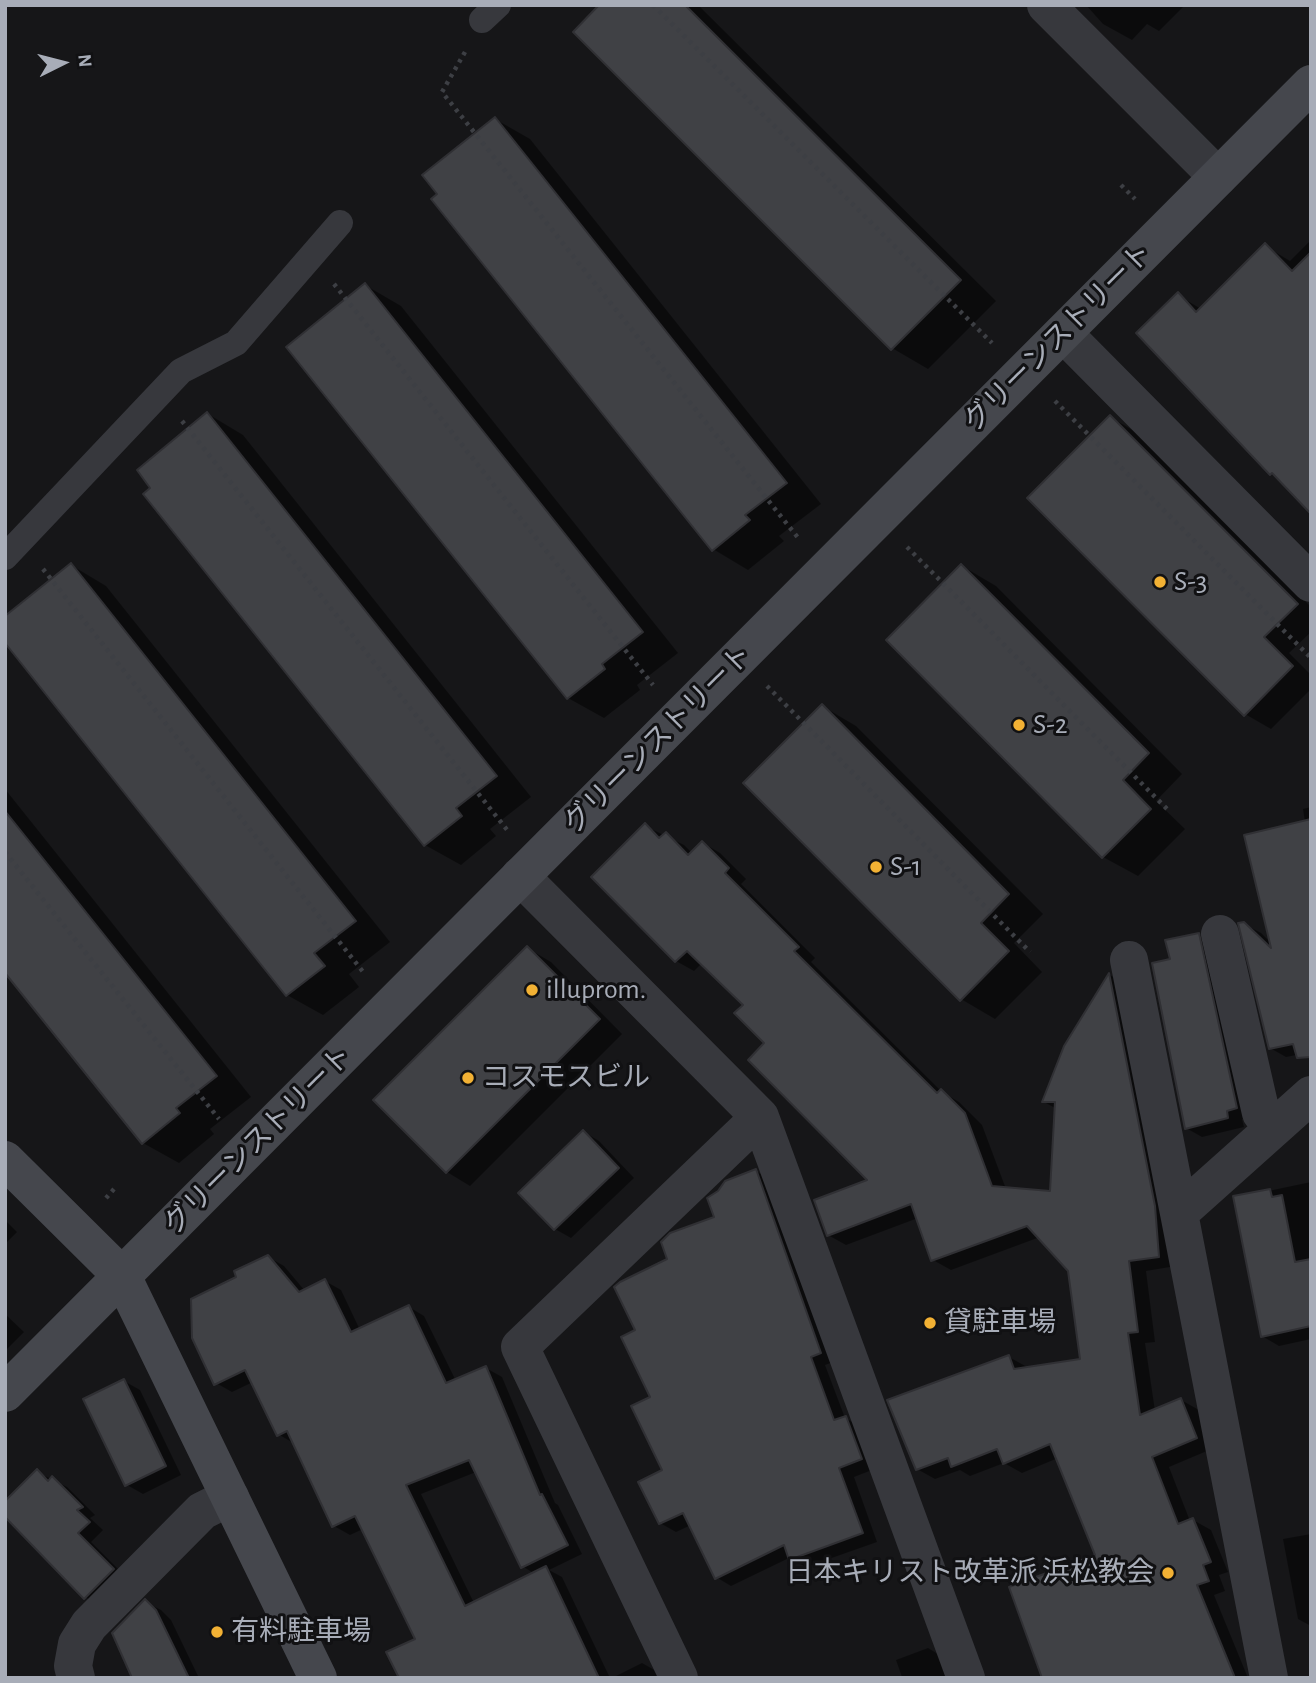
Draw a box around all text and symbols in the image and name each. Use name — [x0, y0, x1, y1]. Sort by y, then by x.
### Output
north arrow — [28, 28, 98, 98]
text: N — [74, 53, 95, 68]
street label: グリーンストリート — [957, 236, 1159, 438]
place label: S-3 — [1174, 565, 1207, 599]
marker: S-3 — [1152, 574, 1168, 590]
street label: グリーンストリート — [557, 638, 759, 840]
place label: S-2 — [1033, 708, 1068, 742]
marker: S-2 — [1011, 717, 1027, 733]
place label: S-1 — [890, 850, 921, 884]
marker: S-1 — [868, 859, 884, 875]
place label: illuprom. — [546, 973, 646, 1007]
marker: illuprom. — [524, 982, 540, 998]
street label: グリーンストリート — [157, 1039, 359, 1241]
place label: コスモスビル — [482, 1061, 650, 1095]
marker: コスモスビル — [460, 1070, 476, 1086]
place label: 貸駐車場 — [944, 1306, 1056, 1340]
marker: 貸駐車場 — [922, 1315, 938, 1331]
place label: 日本キリスト改革派 浜松教会 — [785, 1556, 1154, 1590]
marker: 日本キリスト改革派 浜松教会 — [1160, 1565, 1176, 1581]
place label: 有料駐車場 — [231, 1615, 371, 1649]
marker: 有料駐車場 — [209, 1624, 225, 1640]

